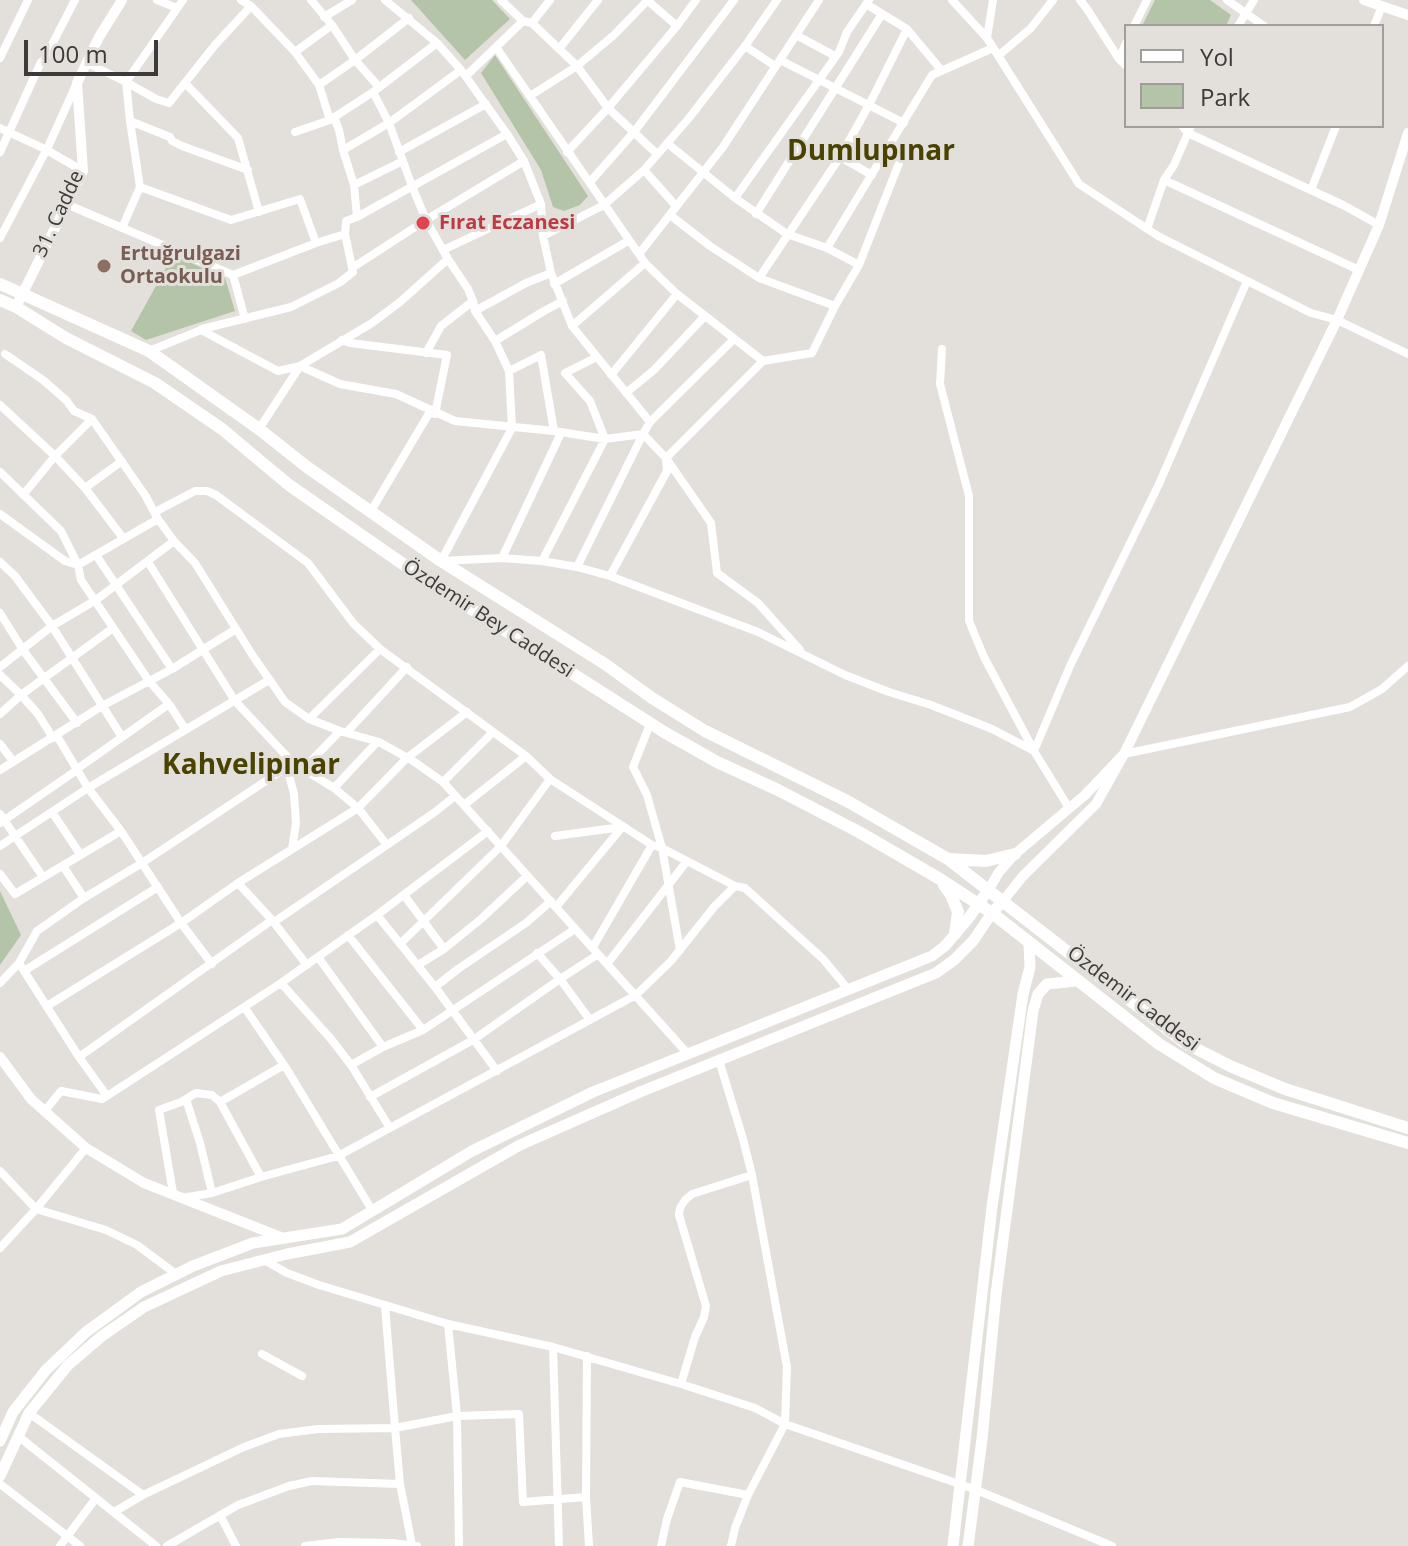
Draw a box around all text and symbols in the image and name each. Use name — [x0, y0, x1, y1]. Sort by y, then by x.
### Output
scale bar — [28, 24, 162, 74]
legend — [1124, 24, 1384, 128]
text: 100 m — [38, 37, 108, 70]
text: Yol — [1200, 40, 1234, 73]
text: Park — [1200, 80, 1250, 113]
district label: Dumlupınar — [787, 135, 955, 169]
street label: 31. Cadde — [29, 167, 89, 261]
place label: Fırat Eczanesi — [439, 211, 575, 235]
marker: Fırat Eczanesi — [414, 214, 432, 232]
place label: Ertuğrulgazi Ortaokulu — [120, 242, 241, 289]
marker: Ertuğrulgazi Ortaokulu — [95, 257, 113, 275]
street label: Özdemir Bey Caddesi — [398, 555, 578, 683]
district label: Kahvelipınar — [162, 749, 340, 783]
street label: Özdemir Caddesi — [1062, 941, 1204, 1057]

